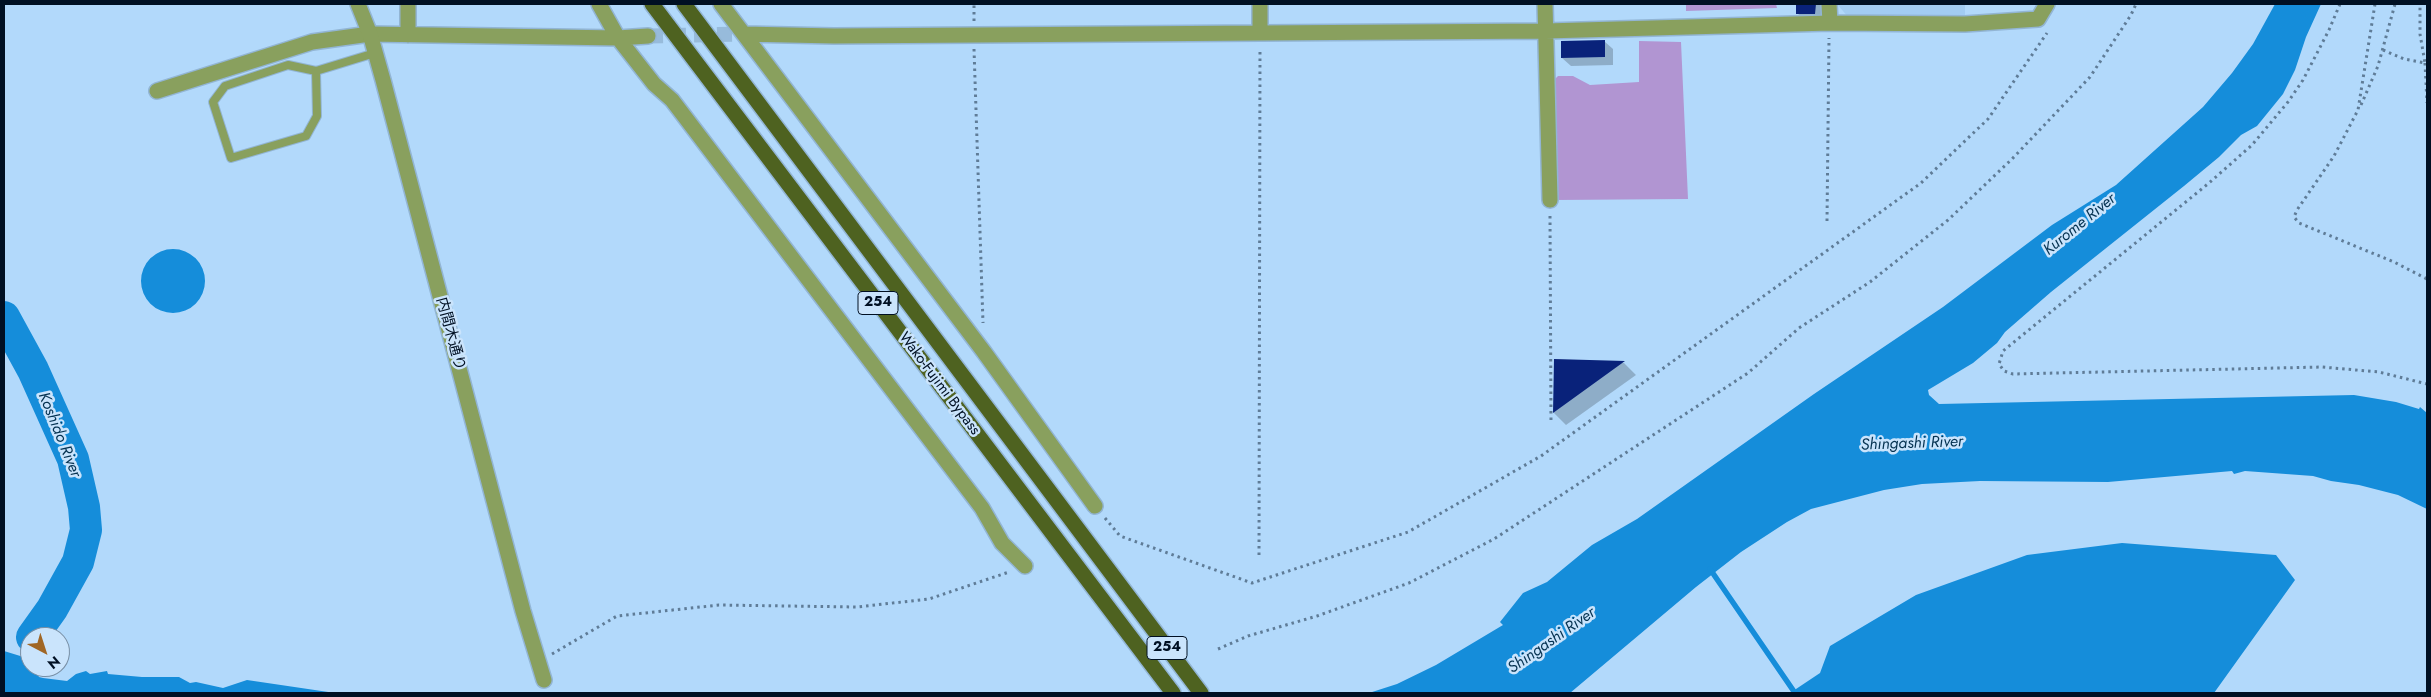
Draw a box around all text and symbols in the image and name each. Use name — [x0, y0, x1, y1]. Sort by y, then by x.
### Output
water label: Kurome River — [2040, 190, 2120, 260]
road number: 254 — [858, 292, 898, 314]
street label: 内間木通り — [432, 295, 468, 373]
street label: Wako-Fujimi Bypass — [895, 329, 983, 439]
water label: Koshido River — [33, 390, 85, 480]
water label: Shingashi River — [1860, 433, 1964, 455]
water label: Shingashi River — [1505, 604, 1599, 678]
north arrow — [20, 627, 70, 677]
road number: 254 — [1147, 636, 1187, 660]
text: N — [43, 651, 65, 674]

